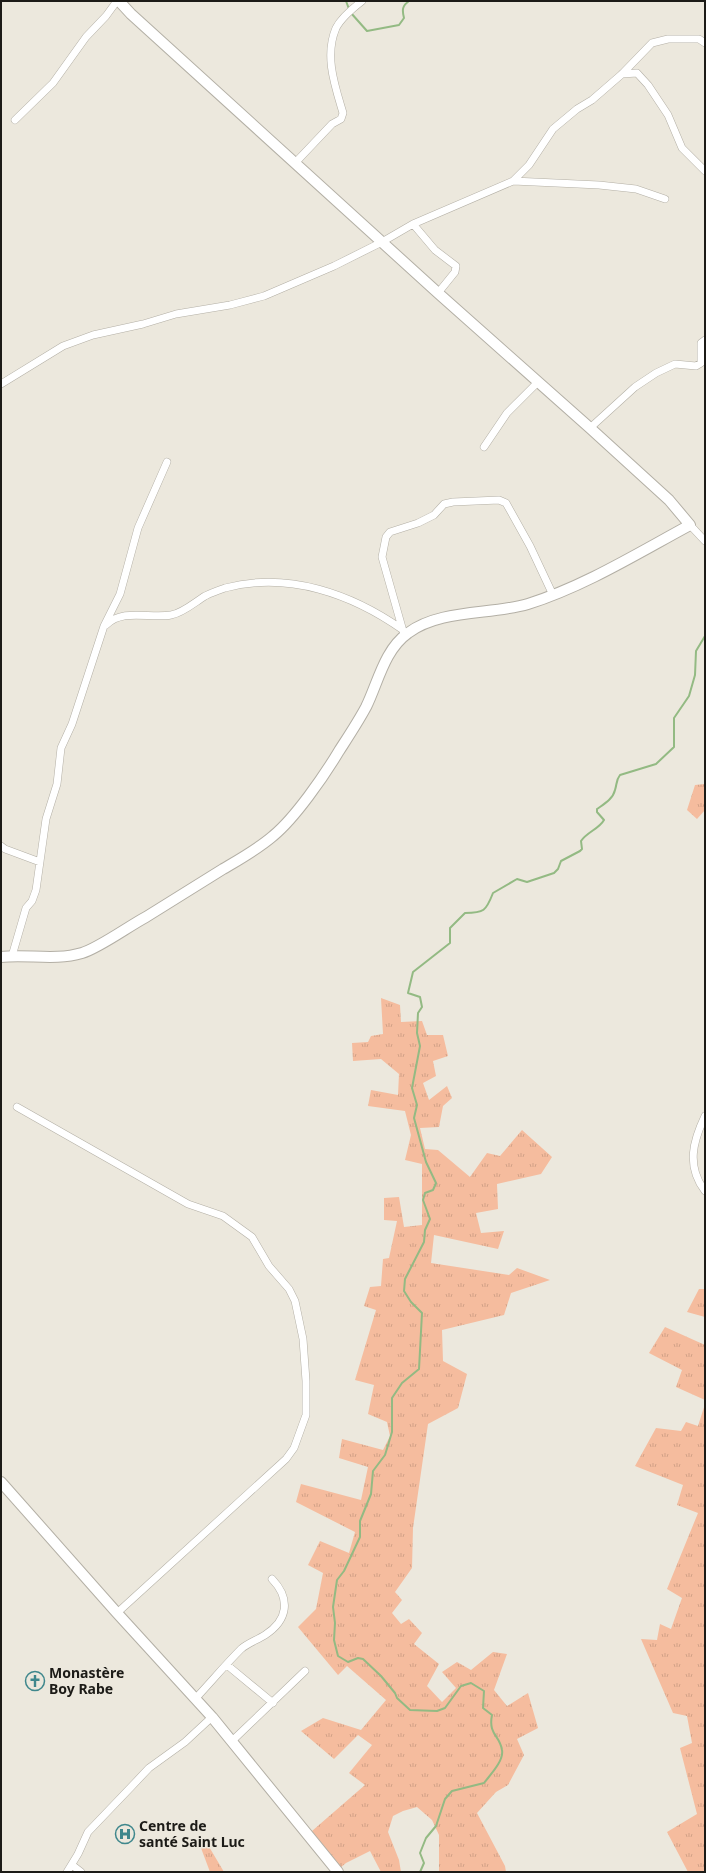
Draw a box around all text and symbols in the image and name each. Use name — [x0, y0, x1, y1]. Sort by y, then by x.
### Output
place label: Monastère Boy Rabe — [49, 1663, 124, 1698]
church icon: Monastère Boy Rabe — [24, 1670, 46, 1692]
place label: Centre de santé Saint Luc — [139, 1816, 245, 1851]
hospital icon: Centre de santé Saint Luc — [114, 1823, 136, 1845]

